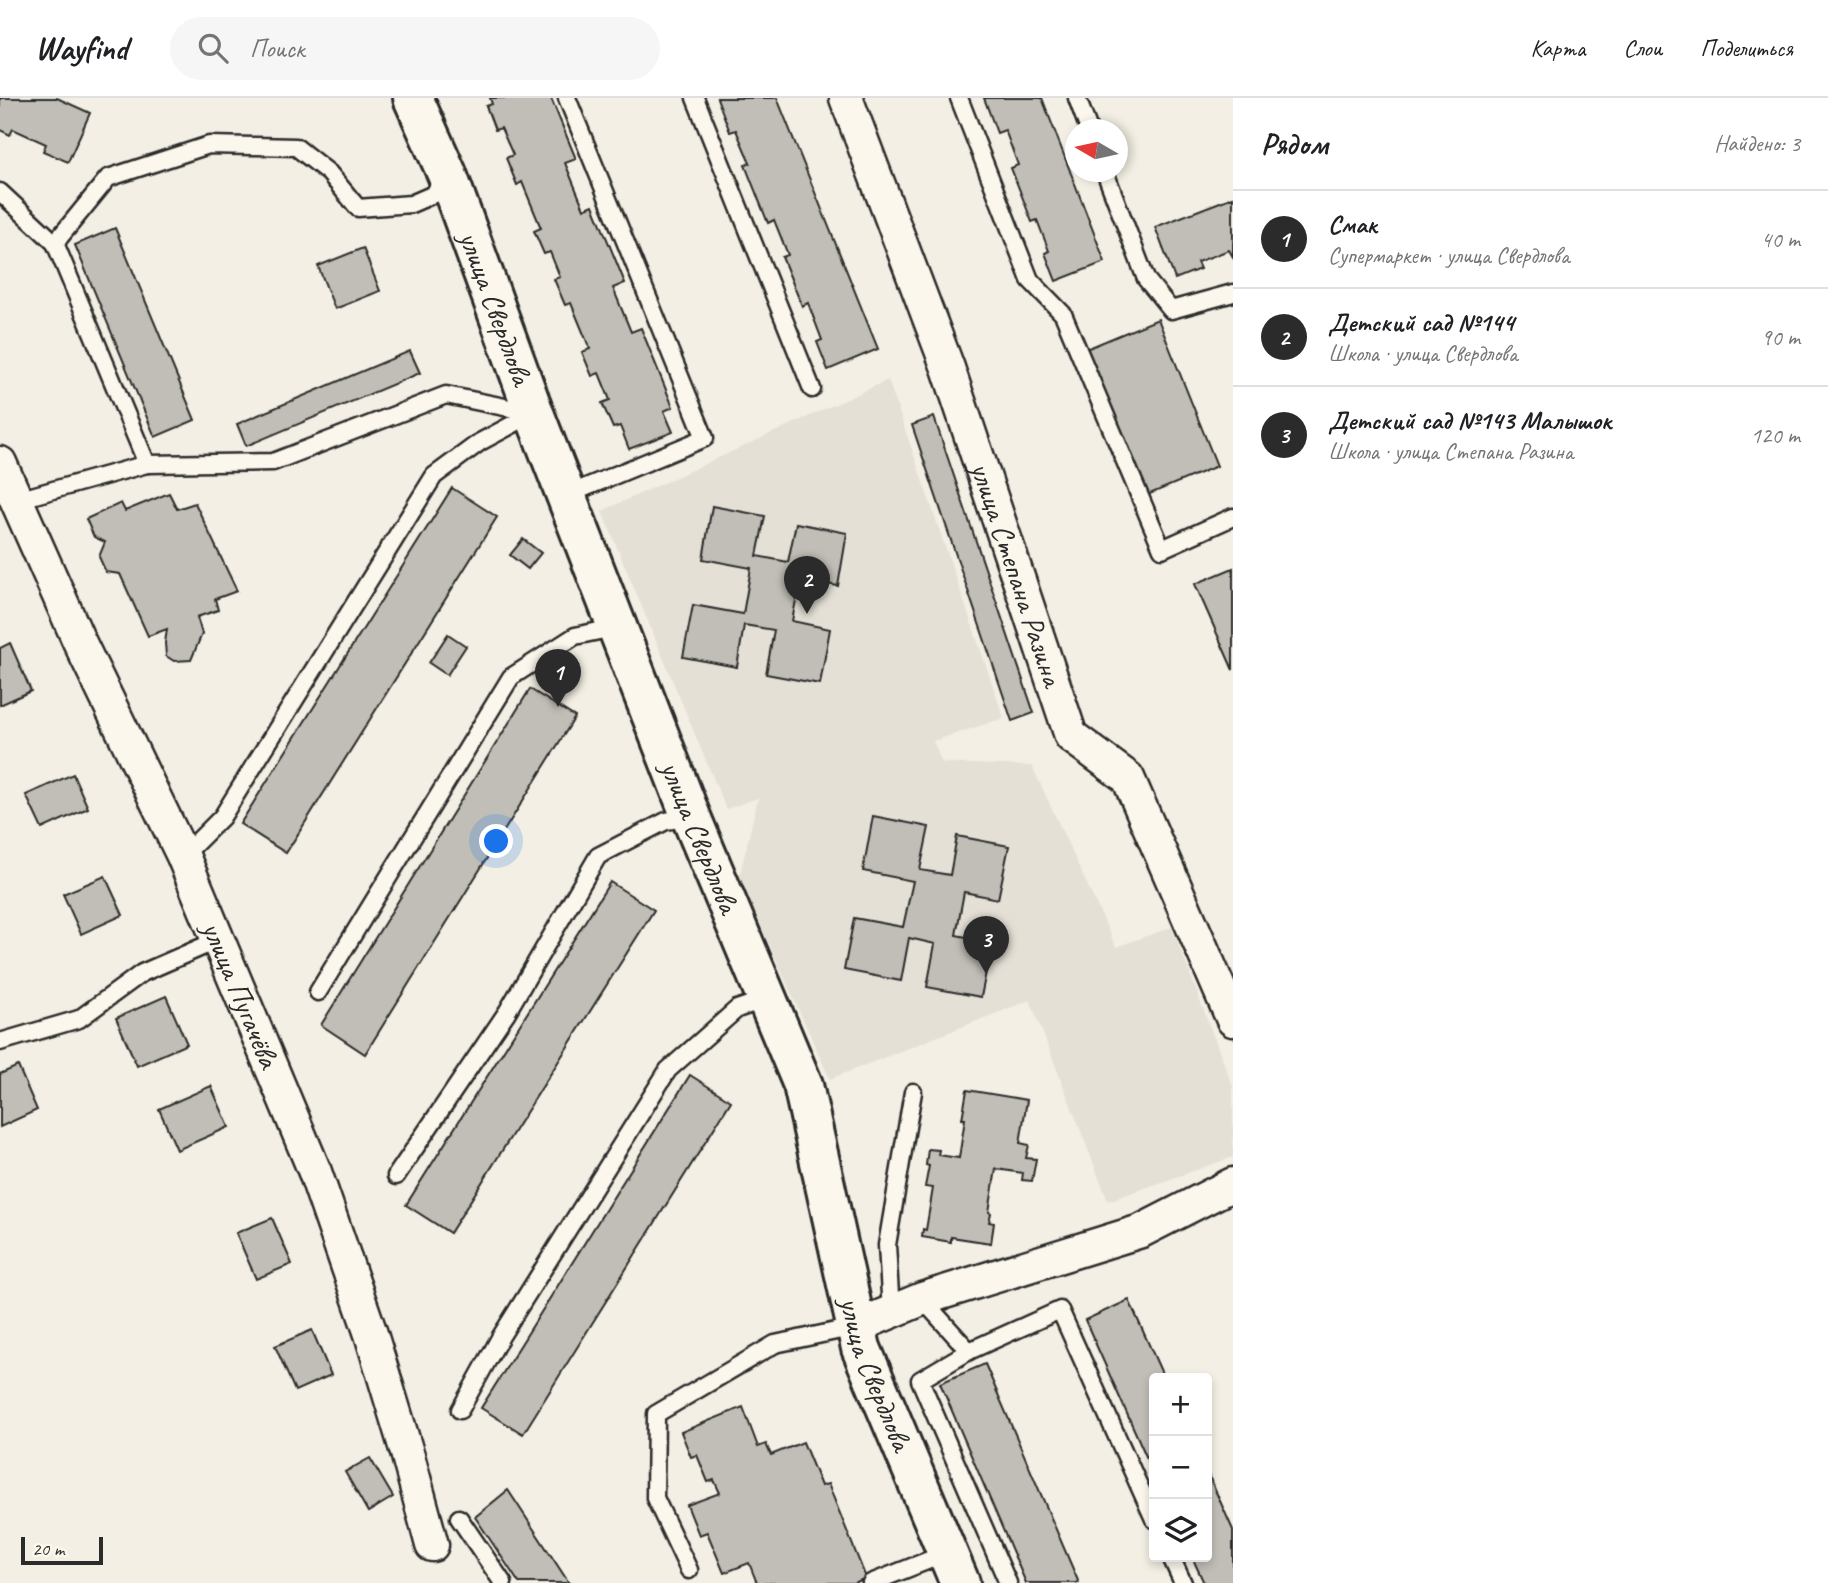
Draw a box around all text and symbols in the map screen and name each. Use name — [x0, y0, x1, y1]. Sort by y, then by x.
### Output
search box — [170, 17, 660, 80]
text: Wayfind — [35, 27, 128, 69]
icon: search — [194, 29, 232, 67]
text: Поиск — [250, 32, 305, 65]
text: Карта — [1531, 33, 1585, 63]
text: Слои — [1623, 33, 1662, 63]
text: Поделиться — [1700, 33, 1793, 63]
north arrow — [1065, 119, 1128, 182]
text: Рядом — [1261, 125, 1328, 163]
text: Найдено: 3 — [1714, 129, 1800, 158]
text: Смак — [1328, 208, 1377, 241]
street label: улица Свердлова — [450, 224, 542, 393]
text: 1 — [1279, 225, 1289, 254]
text: 40 m — [1761, 225, 1800, 254]
text: Супермаркет · улица Свердлова — [1328, 241, 1569, 270]
text: Детский сад №144 — [1328, 306, 1514, 339]
text: 2 — [1279, 323, 1289, 352]
text: 90 m — [1761, 323, 1800, 352]
text: Школа · улица Свердлова — [1328, 339, 1517, 368]
text: Детский сад №143 Малышок — [1328, 404, 1611, 437]
text: 3 — [1279, 421, 1289, 450]
text: 120 m — [1751, 421, 1800, 450]
text: Школа · улица Степана Разина — [1328, 437, 1573, 466]
street label: улица Степана Разина — [961, 455, 1073, 693]
pin: 2 — [784, 556, 830, 614]
pin: 1 — [535, 649, 581, 707]
street label: улица Свердлова — [651, 754, 749, 921]
your location — [479, 824, 513, 858]
street label: улица Пугачёва — [193, 914, 289, 1075]
pin: 3 — [963, 916, 1009, 974]
street label: улица Свердлова — [831, 1292, 922, 1459]
map controls — [1149, 1373, 1212, 1562]
button: + — [1149, 1373, 1212, 1436]
button: − — [1149, 1436, 1212, 1499]
button: layers — [1149, 1499, 1212, 1562]
scale bar — [21, 1534, 103, 1566]
text: 20 m — [32, 1537, 64, 1561]

